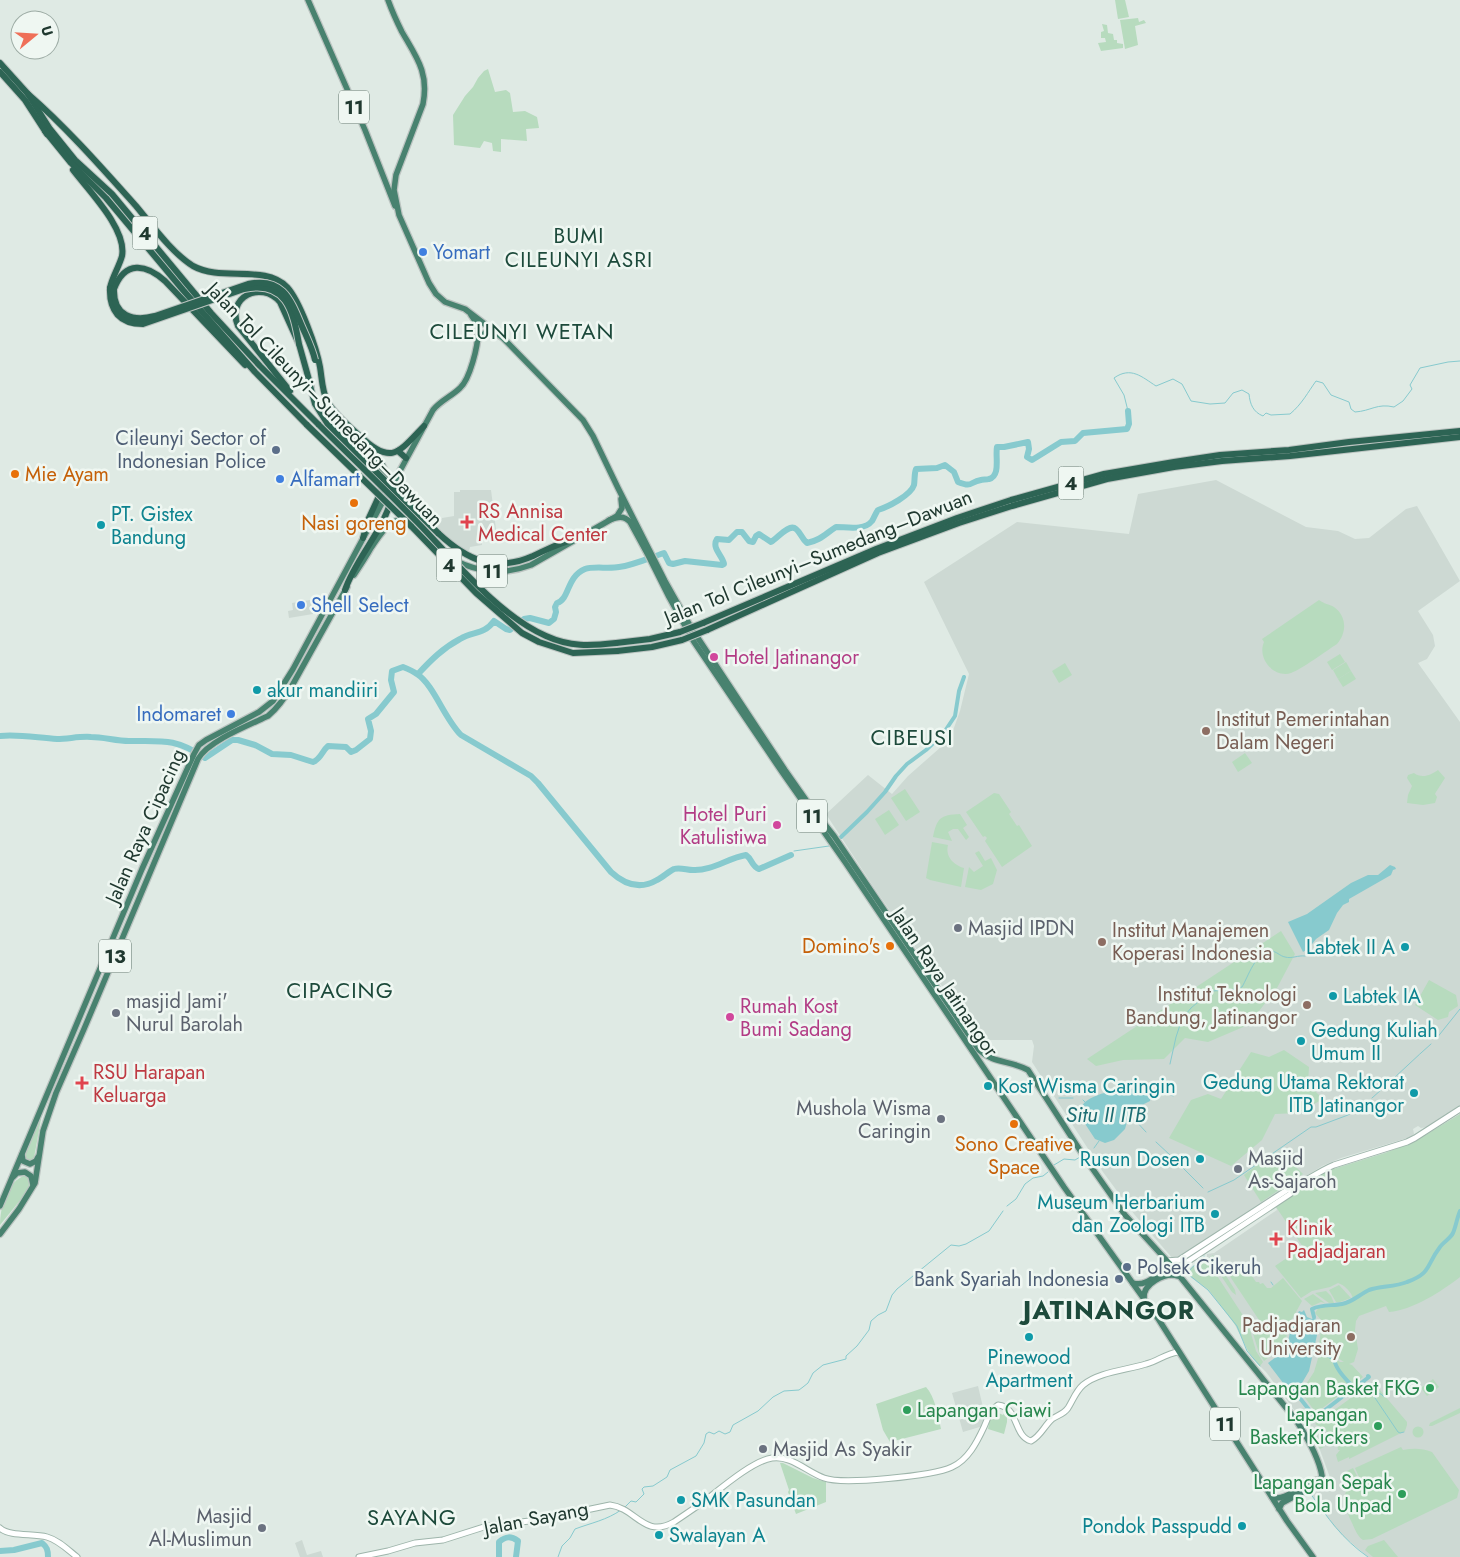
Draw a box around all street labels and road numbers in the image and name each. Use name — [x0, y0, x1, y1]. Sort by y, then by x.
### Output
road number: 11 — [339, 90, 369, 124]
road number: 4 — [132, 217, 158, 250]
street label: Jalan Tol Cileunyi–Sumedang–Dawuan — [198, 273, 450, 533]
road number: 4 — [1058, 466, 1084, 499]
street label: Jalan Tol Cileunyi–Sumedang–Dawuan — [657, 482, 977, 634]
road number: 4 — [436, 548, 462, 582]
road number: 11 — [477, 554, 507, 588]
street label: Jalan Raya Cipacing — [97, 744, 193, 911]
road number: 11 — [797, 799, 827, 832]
street label: Jalan Raya Jatinangor — [882, 899, 1005, 1063]
road number: 13 — [99, 939, 131, 972]
road number: 11 — [1210, 1408, 1240, 1440]
street label: Jalan Sayang — [478, 1494, 591, 1543]

